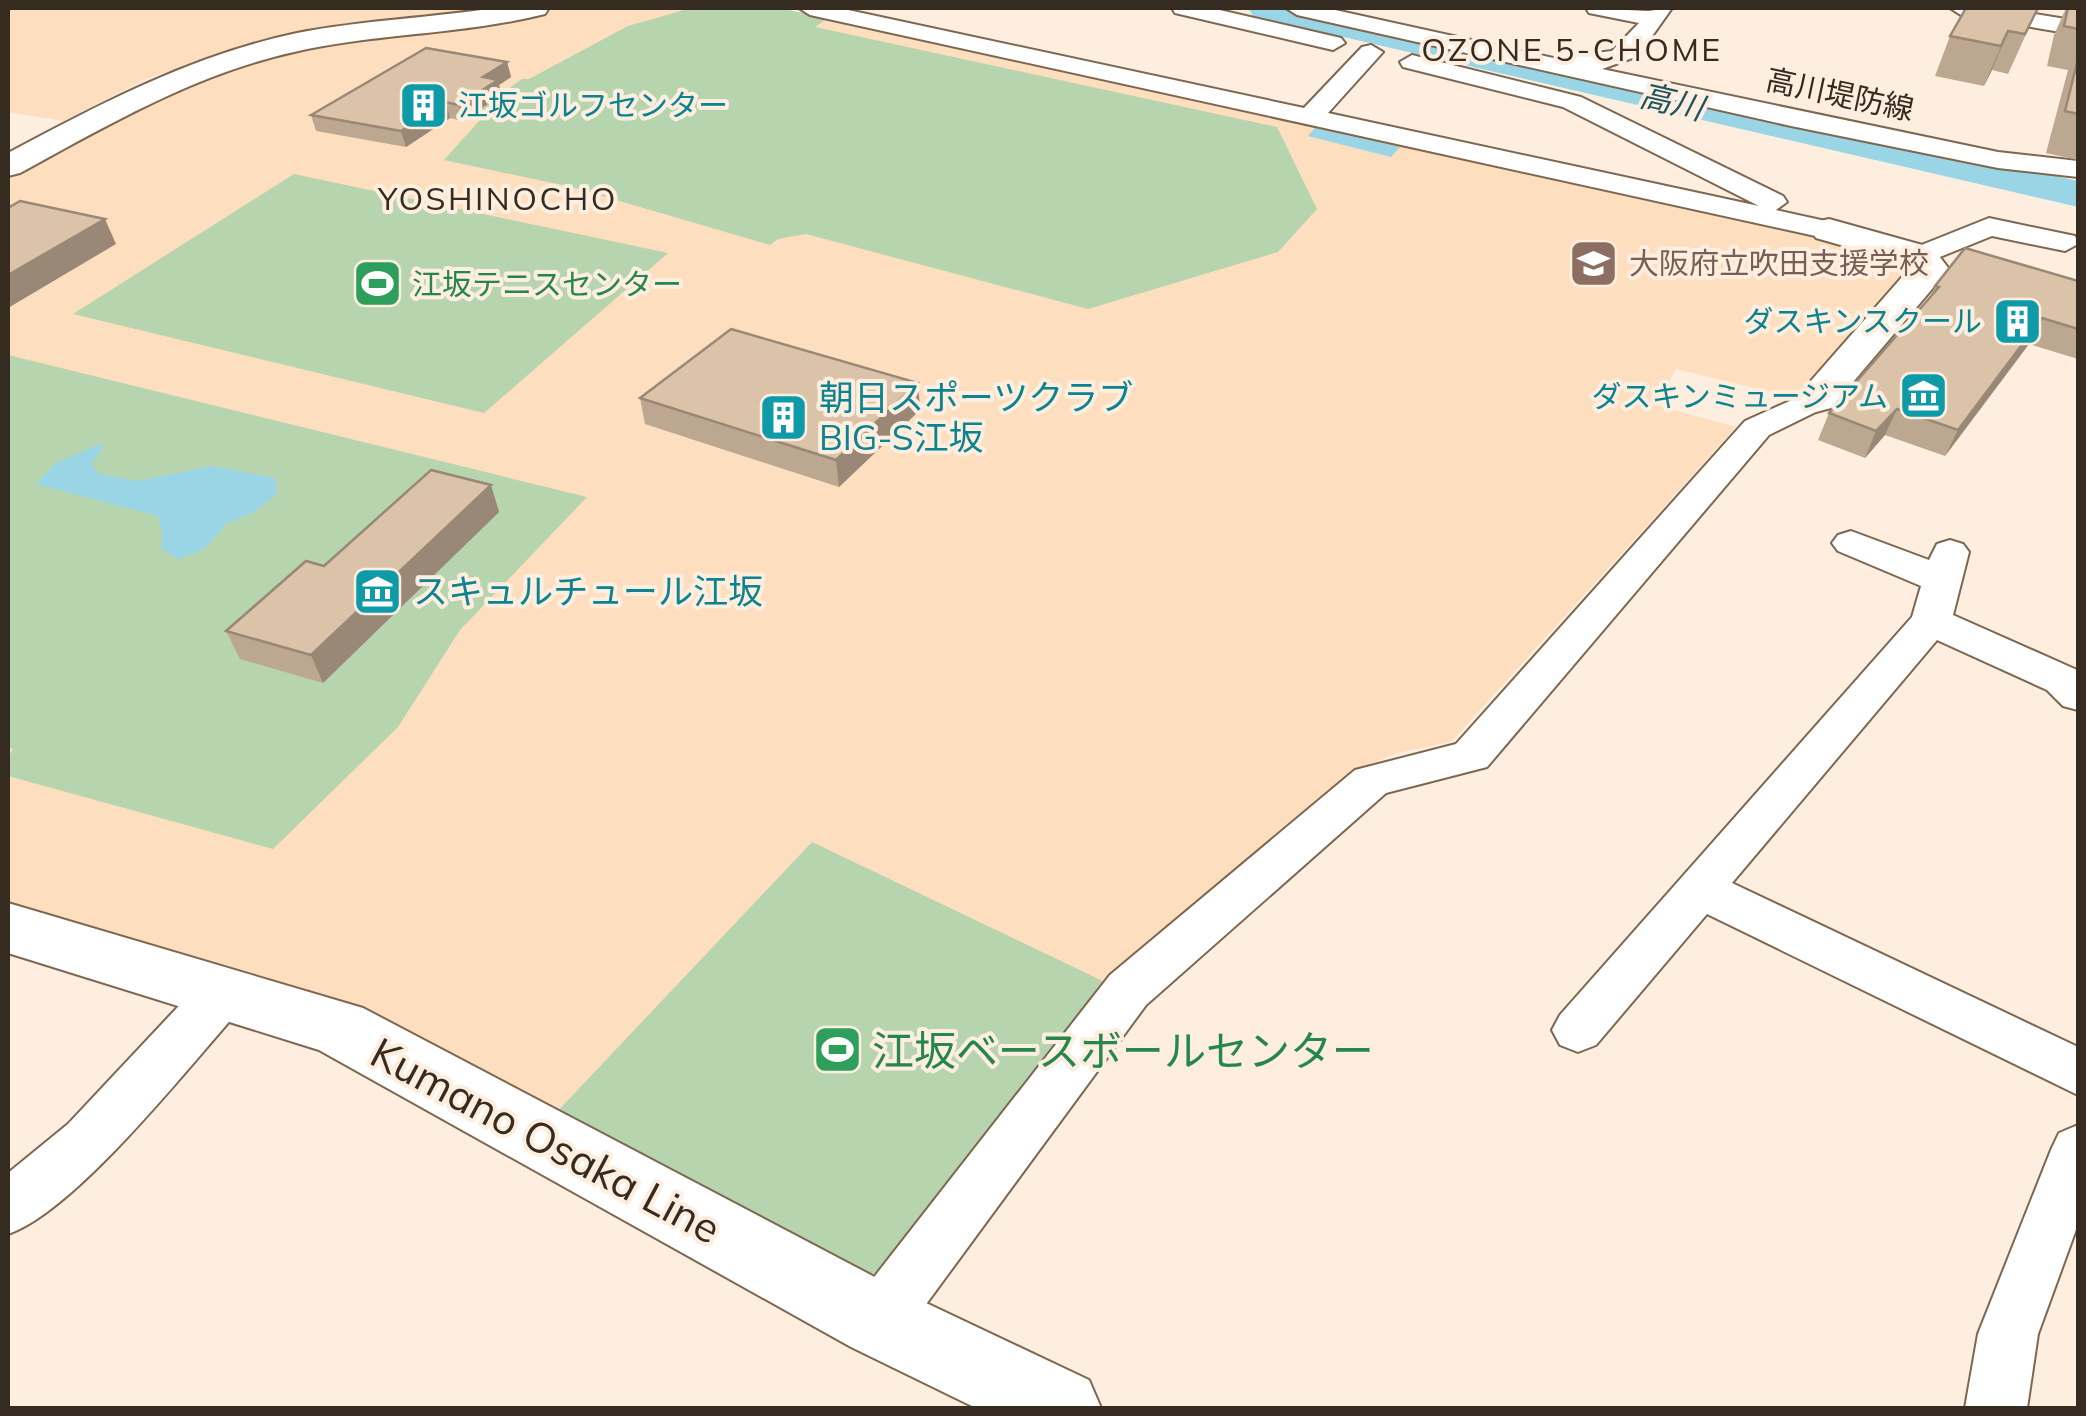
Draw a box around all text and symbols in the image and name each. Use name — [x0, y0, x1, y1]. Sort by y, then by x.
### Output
district label: OZONE 5-CHOME — [1421, 29, 1723, 69]
street label: 高川堤防線 — [1763, 60, 1917, 128]
water label: 高川 — [1636, 74, 1711, 128]
building icon: 江坂ゴルフセンター — [397, 79, 449, 131]
place label: 江坂ゴルフセンター — [458, 86, 728, 124]
district label: YOSHINOCHO — [377, 178, 618, 218]
school or university icon: 大阪府立吹田支援学校 — [1568, 237, 1620, 289]
place label: 大阪府立吹田支援学校 — [1629, 244, 1929, 282]
sports icon: 江坂テニスセンター — [351, 258, 403, 310]
place label: 江坂テニスセンター — [412, 265, 682, 303]
building icon: ダスキンスクール — [1991, 295, 2043, 347]
place label: ダスキンスクール — [1744, 302, 1982, 340]
museum icon: ダスキンミュージアム — [1897, 370, 1949, 422]
place label: 朝日スポーツクラブ BIG-S江坂 — [819, 375, 1133, 459]
place label: ダスキンミュージアム — [1592, 377, 1888, 415]
building icon: 朝日スポーツクラブ BIG-S江坂 — [758, 391, 810, 443]
museum icon: スキュルチュール江坂 — [352, 565, 404, 617]
place label: スキュルチュール江坂 — [413, 569, 763, 613]
sports icon: 江坂ベースボールセンター — [811, 1024, 863, 1076]
place label: 江坂ベースボールセンター — [872, 1024, 1374, 1077]
street label: Kumano Osaka Line — [362, 1025, 730, 1255]

